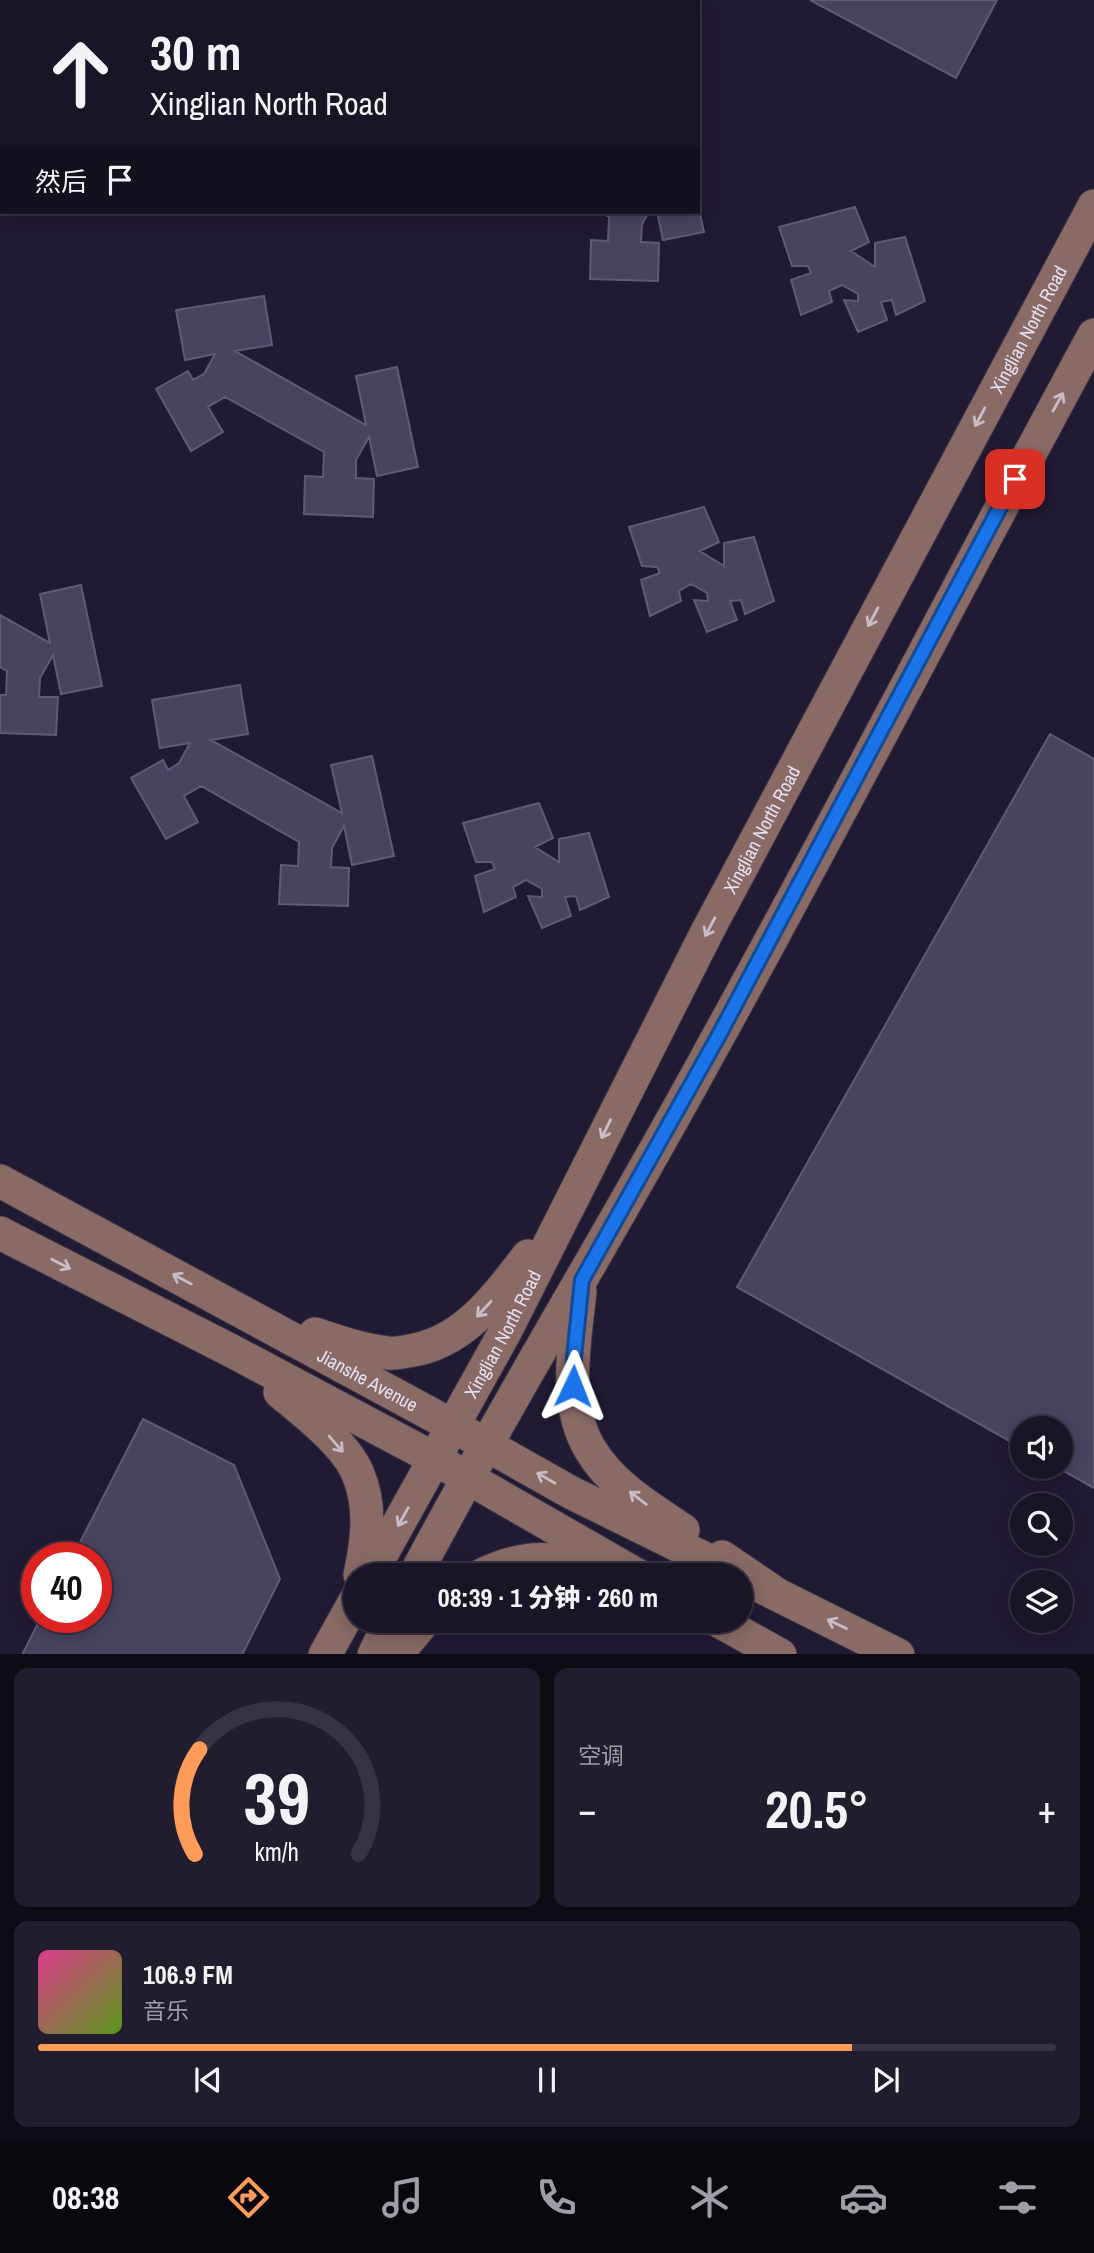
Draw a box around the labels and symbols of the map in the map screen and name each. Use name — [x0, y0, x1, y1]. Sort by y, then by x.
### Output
street label: Xinglian North Road — [984, 261, 1073, 398]
one-way arrow — [1051, 392, 1065, 412]
one-way arrow — [973, 406, 987, 427]
pin — [985, 449, 1045, 509]
one-way arrow — [866, 607, 880, 627]
street label: Xinglian North Road — [717, 761, 806, 898]
one-way arrow — [702, 916, 716, 937]
one-way arrow — [599, 1119, 613, 1139]
one-way arrow — [50, 1257, 71, 1271]
street label: Xinglian North Road — [458, 1266, 547, 1403]
one-way arrow — [173, 1272, 193, 1286]
one-way arrow — [475, 1300, 492, 1317]
street label: Jianshe Avenue — [313, 1342, 423, 1418]
position arrow — [536, 1349, 610, 1423]
one-way arrow — [328, 1434, 344, 1452]
one-way arrow — [536, 1471, 556, 1485]
one-way arrow — [629, 1491, 647, 1506]
one-way arrow — [396, 1507, 410, 1527]
speed limit sign: 40 — [21, 1542, 112, 1633]
one-way arrow — [827, 1616, 848, 1630]

